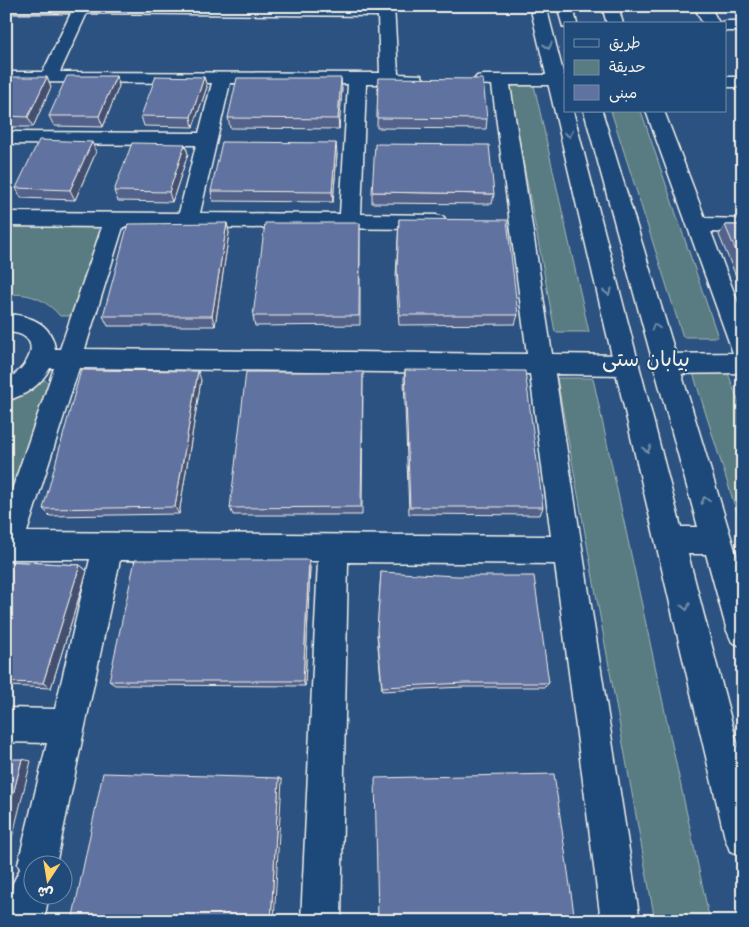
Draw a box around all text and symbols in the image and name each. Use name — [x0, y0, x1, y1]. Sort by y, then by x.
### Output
legend — [564, 22, 726, 112]
text: طريق — [609, 34, 641, 52]
one-way arrow — [542, 42, 553, 51]
text: حديقة — [609, 58, 646, 76]
text: مبنى — [609, 84, 637, 103]
one-way arrow — [563, 129, 574, 138]
one-way arrow — [602, 287, 613, 296]
one-way arrow — [650, 323, 660, 331]
district label: بیابان ستی — [602, 347, 690, 373]
one-way arrow — [641, 445, 652, 454]
one-way arrow — [700, 495, 711, 504]
one-way arrow — [680, 603, 691, 612]
north arrow — [22, 854, 72, 904]
text: ش — [36, 882, 55, 902]

